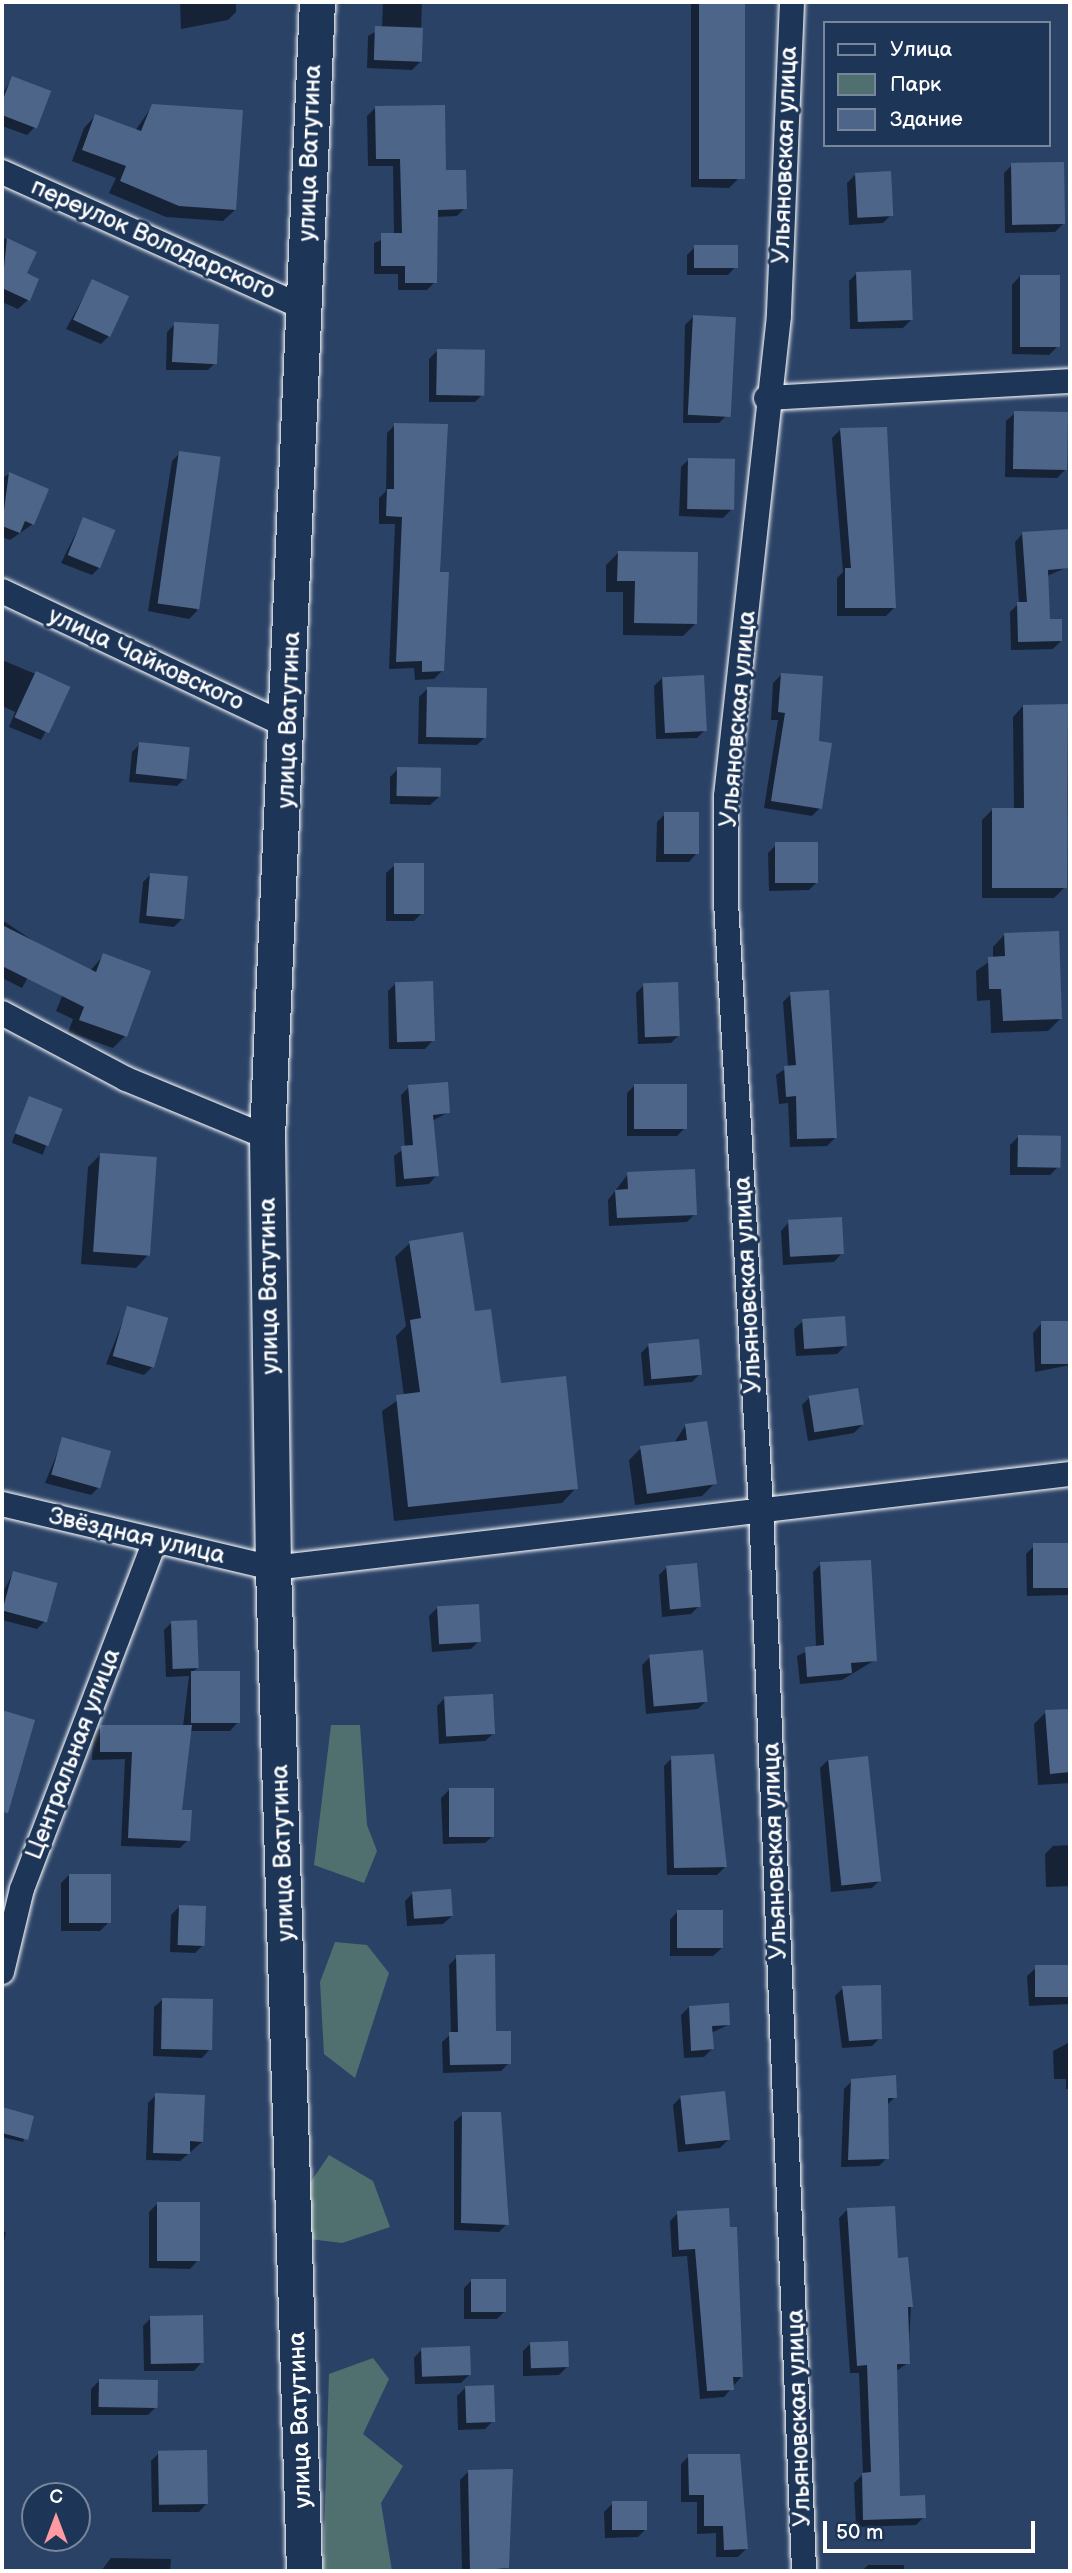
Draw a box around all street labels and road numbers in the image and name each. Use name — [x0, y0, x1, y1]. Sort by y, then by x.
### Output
street label: Ульяновская улица — [767, 46, 803, 264]
street label: улица Ватутина — [293, 64, 327, 242]
street label: переулок Володарского — [27, 172, 279, 306]
street label: улица Чайковского — [44, 601, 248, 717]
street label: Ульяновская улица — [714, 609, 762, 829]
street label: улица Ватутина — [272, 631, 306, 809]
street label: Ульяновская улица — [728, 1176, 768, 1394]
street label: улица Ватутина — [253, 1197, 285, 1375]
street label: Звёздная улица — [46, 1502, 228, 1570]
street label: Центральная улица — [19, 1644, 127, 1864]
street label: Ульяновская улица — [757, 1742, 793, 1960]
street label: улица Ватутина — [266, 1764, 300, 1942]
street label: Ульяновская улица — [781, 2309, 817, 2527]
street label: улица Ватутина — [283, 2331, 317, 2509]

